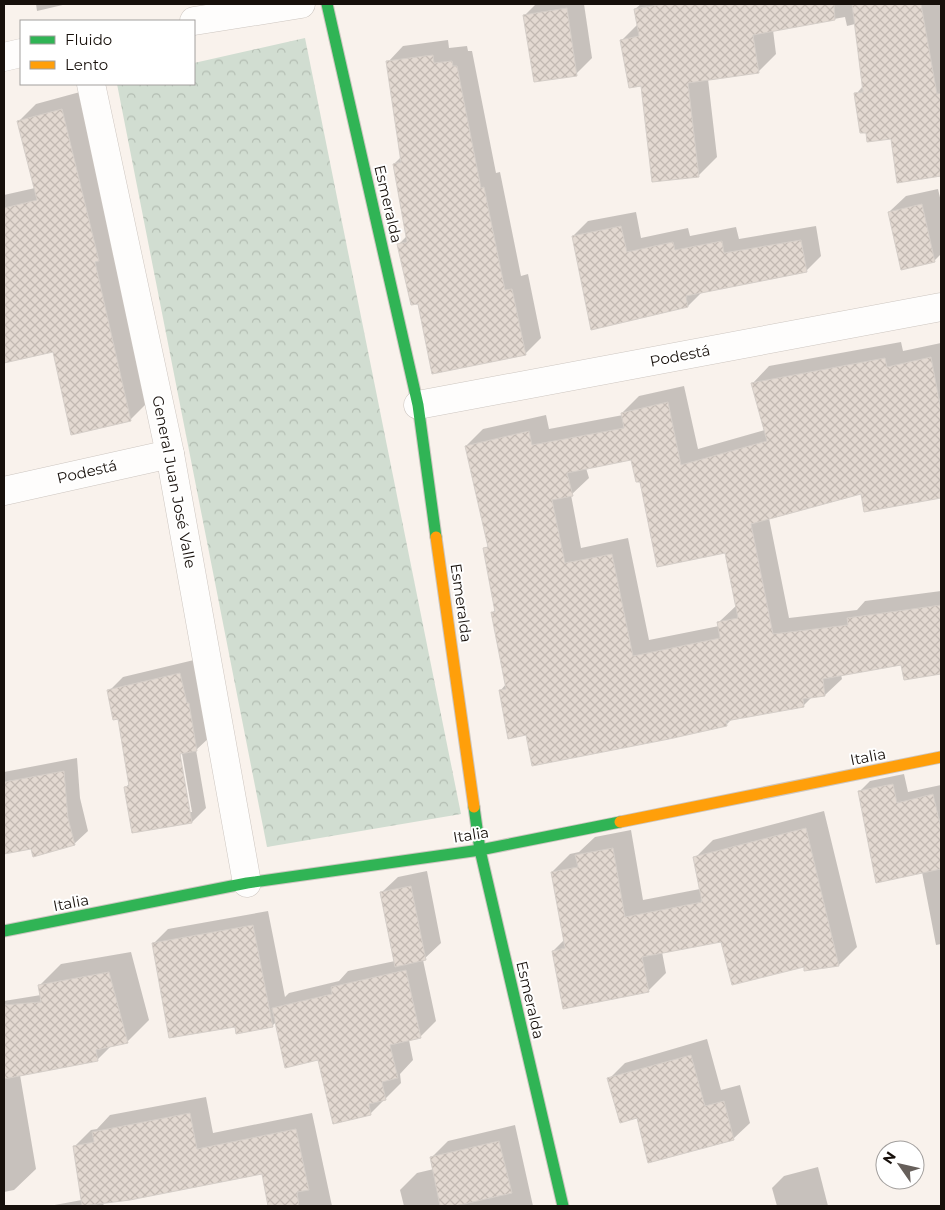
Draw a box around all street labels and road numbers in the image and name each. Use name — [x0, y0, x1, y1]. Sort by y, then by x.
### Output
street label: Esmeralda — [370, 163, 407, 245]
street label: Podestá — [648, 340, 712, 371]
street label: General Juan José Valle — [148, 394, 201, 570]
street label: Podestá — [55, 455, 119, 488]
street label: Esmeralda — [447, 562, 476, 644]
street label: Italia — [848, 744, 887, 769]
street label: Italia — [452, 822, 490, 847]
street label: Italia — [51, 890, 90, 915]
street label: Esmeralda — [512, 959, 549, 1041]

